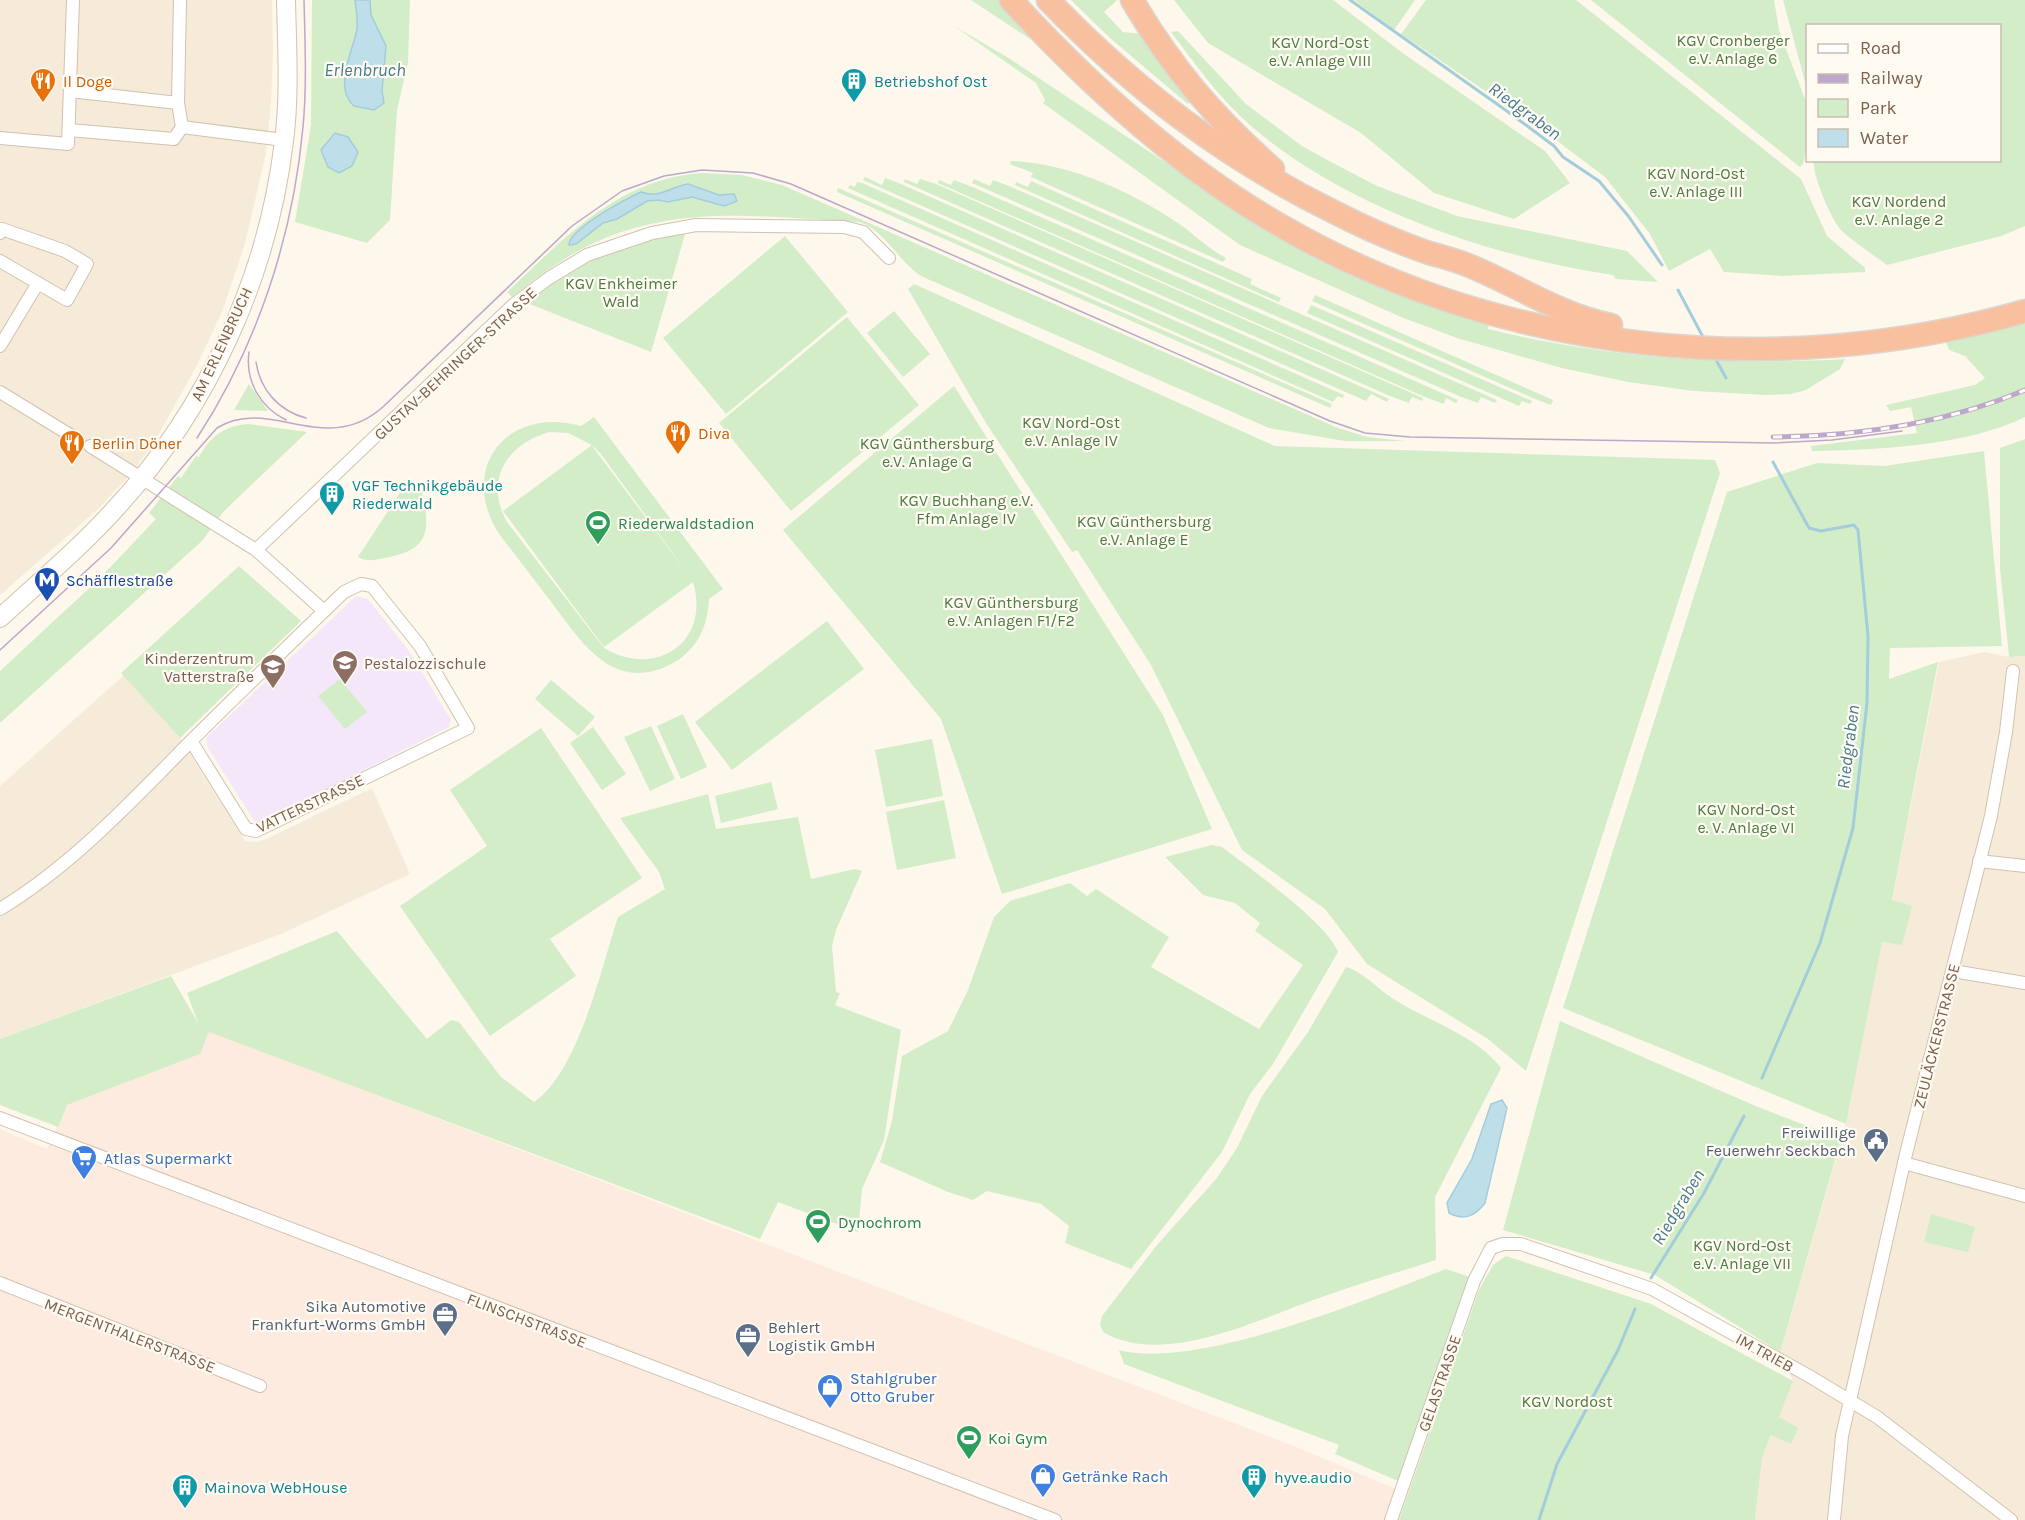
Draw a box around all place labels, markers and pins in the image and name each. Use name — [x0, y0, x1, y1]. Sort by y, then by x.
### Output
restaurant icon: Il Doge — [28, 66, 58, 104]
building icon: Betriebshof Ost — [839, 66, 869, 104]
place label: Il Doge — [63, 72, 112, 91]
place label: Betriebshof Ost — [874, 72, 987, 91]
restaurant icon: Diva — [663, 418, 693, 456]
place label: Diva — [698, 424, 730, 443]
restaurant icon: Berlin Döner — [57, 428, 87, 466]
place label: Berlin Döner — [92, 434, 182, 453]
place label: VGF Technikgebäude Riederwald — [352, 476, 503, 513]
building icon: VGF Technikgebäude Riederwald — [317, 479, 347, 517]
sports icon: Riederwaldstadion — [583, 508, 613, 546]
place label: Riederwaldstadion — [618, 514, 755, 533]
metro station icon: Schäfflestraße — [32, 565, 62, 603]
place label: Schäfflestraße — [66, 571, 173, 590]
school or university icon: Pestalozzischule — [330, 648, 360, 686]
place label: Kinderzentrum Vatterstraße — [144, 649, 254, 686]
school or university icon: Kinderzentrum Vatterstraße — [258, 652, 288, 690]
place label: Pestalozzischule — [364, 654, 486, 673]
place label: Freiwillige Feuerwehr Seckbach — [1706, 1123, 1856, 1160]
public building icon: Freiwillige Feuerwehr Seckbach — [1861, 1126, 1891, 1164]
supermarket icon: Atlas Supermarkt — [69, 1143, 99, 1181]
place label: Atlas Supermarkt — [104, 1149, 232, 1168]
sports icon: Dynochrom — [803, 1207, 833, 1245]
place label: Dynochrom — [838, 1213, 922, 1232]
place label: Sika Automotive Frankfurt-Worms GmbH — [251, 1297, 426, 1334]
office icon: Sika Automotive Frankfurt-Worms GmbH — [430, 1300, 460, 1338]
place label: Behlert Logistik GmbH — [768, 1318, 875, 1355]
office icon: Behlert Logistik GmbH — [733, 1321, 763, 1359]
place label: Stahlgruber Otto Gruber — [850, 1369, 937, 1406]
shop icon: Stahlgruber Otto Gruber — [815, 1372, 845, 1410]
sports icon: Koi Gym — [954, 1423, 984, 1461]
place label: Koi Gym — [988, 1429, 1048, 1448]
shop icon: Getränke Rach — [1028, 1461, 1058, 1499]
building icon: hyve.audio — [1239, 1462, 1269, 1500]
place label: Getränke Rach — [1062, 1467, 1168, 1486]
place label: hyve.audio — [1274, 1468, 1352, 1487]
building icon: Mainova WebHouse — [170, 1472, 200, 1510]
place label: Mainova WebHouse — [204, 1478, 347, 1497]

